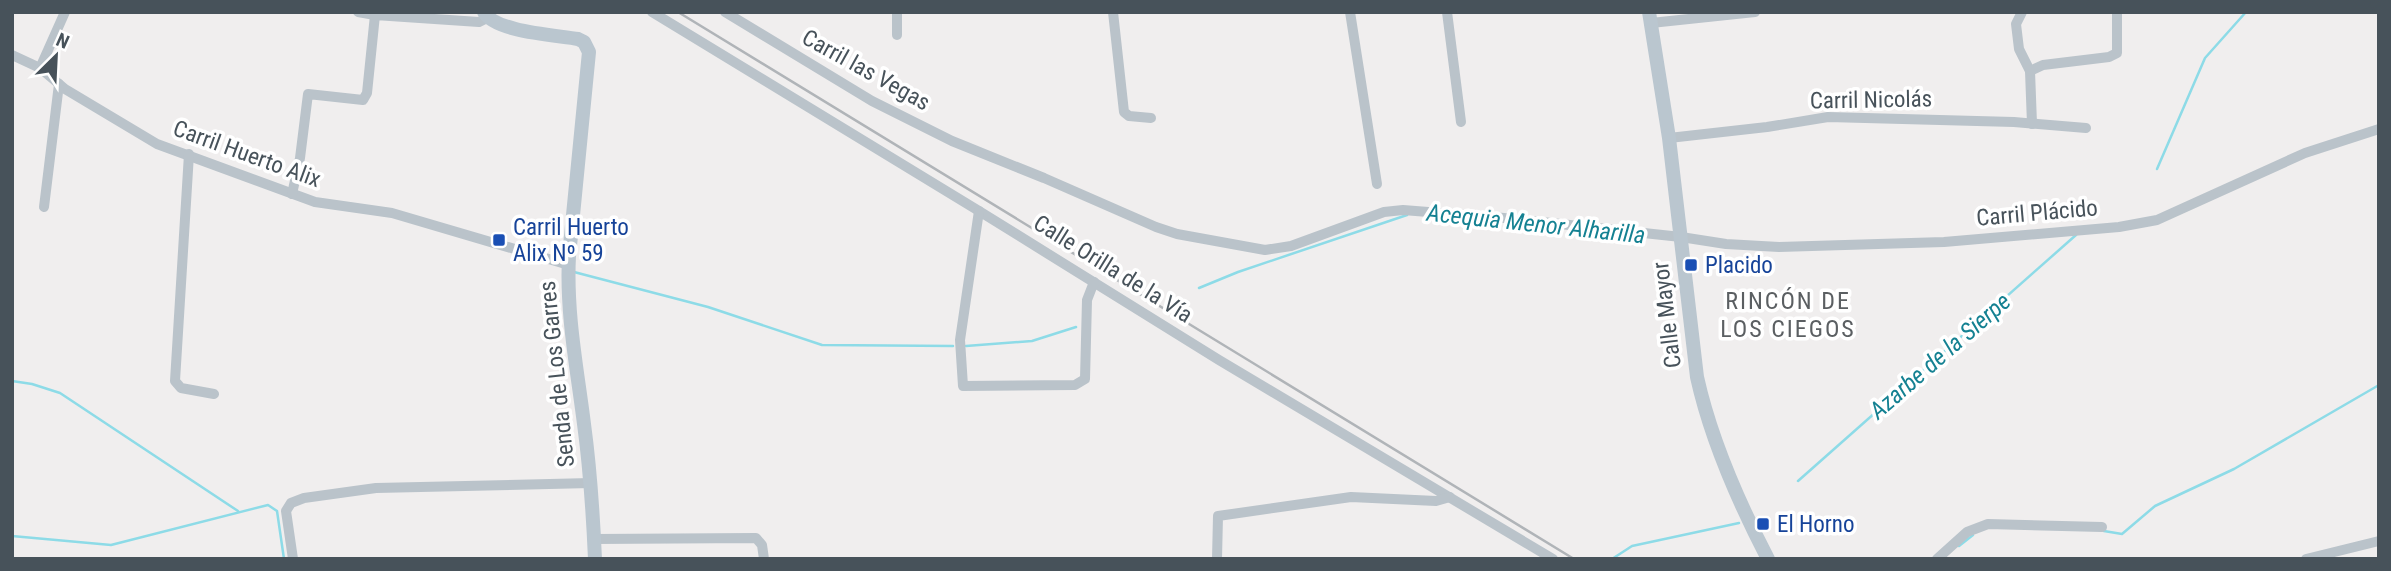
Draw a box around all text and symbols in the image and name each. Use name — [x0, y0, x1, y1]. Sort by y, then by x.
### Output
north arrow — [21, 21, 91, 91]
street label: Carril las Vegas — [797, 24, 935, 116]
text: N — [53, 28, 73, 54]
street label: Carril Nicolás — [1810, 85, 1932, 115]
street label: Carril Huerto Alix — [170, 115, 324, 193]
street label: Carril Plácido — [1975, 194, 2099, 232]
water label: Acequia Menor Alharilla — [1424, 199, 1647, 249]
street label: Calle Orilla de la Vía — [1029, 209, 1197, 329]
place label: Carril Huerto Alix Nº 59 — [513, 214, 629, 267]
marker: Carril Huerto Alix Nº 59 — [491, 232, 507, 248]
place label: Placido — [1705, 252, 1773, 279]
marker: Placido — [1683, 257, 1699, 273]
street label: Calle Mayor — [1647, 260, 1687, 370]
street label: Senda de Los Garres — [534, 280, 580, 468]
district label: RINCÓN DE LOS CIEGOS — [1720, 287, 1856, 343]
water label: Azarbe de la Sierpe — [1863, 287, 2016, 425]
place label: El Horno — [1777, 511, 1855, 538]
marker: El Horno — [1755, 516, 1771, 532]

